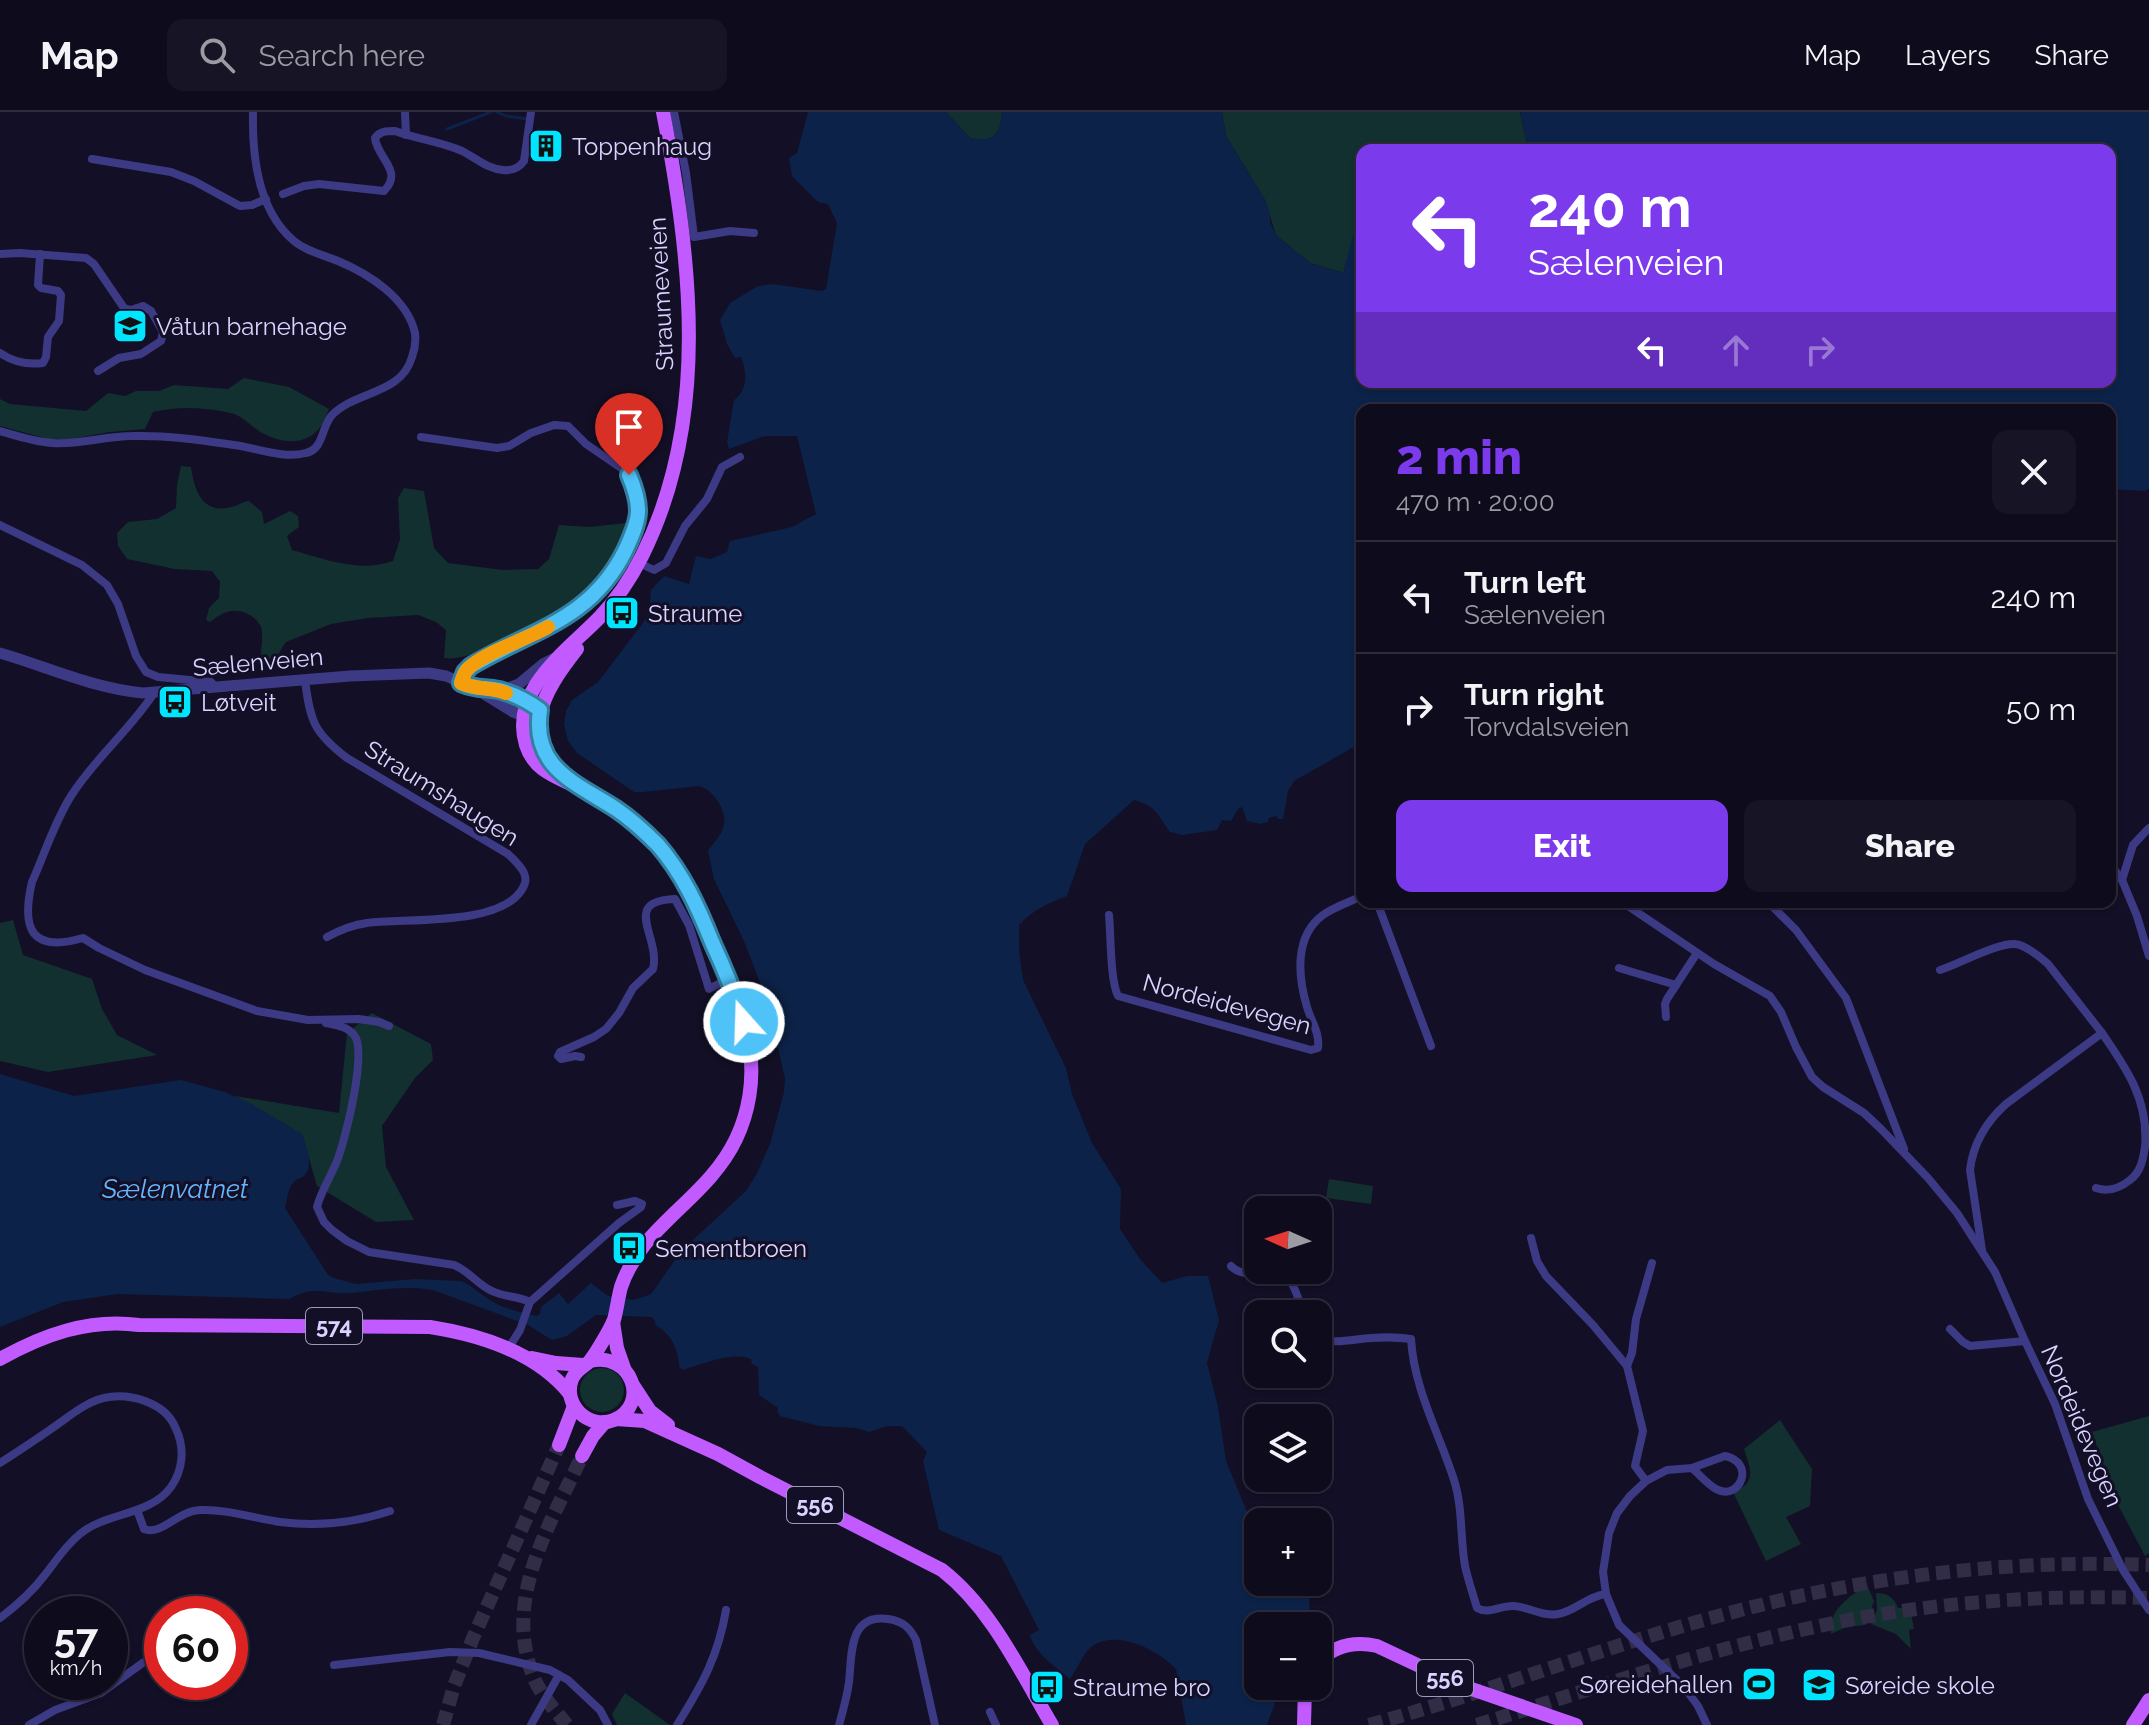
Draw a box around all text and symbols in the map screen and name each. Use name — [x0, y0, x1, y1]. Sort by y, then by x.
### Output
search box — [167, 19, 727, 91]
text: Map — [40, 33, 119, 78]
icon: search — [195, 33, 239, 77]
text: Search here — [259, 38, 425, 73]
text: Map — [1804, 39, 1861, 72]
text: Layers — [1905, 39, 1991, 72]
text: Share — [2035, 39, 2109, 72]
building icon: Toppenhaug — [527, 127, 565, 165]
place label: Toppenhaug — [572, 132, 712, 161]
text: 240 m — [1528, 174, 1692, 240]
icon: left — [1396, 176, 1500, 280]
street label: Straumeveien — [642, 217, 680, 371]
text: Sælenveien — [1528, 241, 1725, 283]
school or university icon: Våtun barnehage — [111, 307, 149, 345]
place label: Våtun barnehage — [156, 312, 347, 341]
icon: left — [1630, 328, 1674, 372]
icon: ahead — [1714, 328, 1758, 372]
icon: right — [1798, 328, 1842, 372]
pin — [595, 393, 663, 475]
icon: arrive — [607, 405, 651, 449]
text: 2 min — [1396, 429, 1522, 485]
button: close — [1992, 430, 2076, 514]
text: 470 m · 20:00 — [1396, 487, 1555, 517]
text: Turn left — [1464, 565, 1586, 600]
icon: left — [1396, 575, 1440, 619]
text: 240 m — [1990, 580, 2076, 615]
bus stop icon: Straume — [603, 594, 641, 632]
place label: Straume — [648, 599, 742, 628]
text: Sælenveien — [1464, 600, 1606, 630]
street label: Sælenveien — [191, 642, 325, 682]
text: Turn right — [1464, 677, 1604, 712]
bus stop icon: Løtveit — [156, 683, 194, 721]
icon: right — [1396, 687, 1440, 731]
place label: Løtveit — [201, 688, 277, 717]
text: 50 m — [2006, 692, 2076, 727]
text: Torvdalsveien — [1464, 712, 1629, 742]
street label: Straumshaugen — [360, 734, 524, 852]
button: Exit — [1396, 800, 1728, 892]
button: Share — [1744, 800, 2076, 892]
street label: Nordeidevegen — [1140, 968, 1314, 1040]
position arrow — [702, 980, 786, 1064]
water label: Sælenvatnet — [101, 1174, 249, 1204]
north arrow — [1244, 1196, 1332, 1284]
map controls — [1244, 1196, 1332, 1700]
bus stop icon: Sementbroen — [610, 1229, 648, 1267]
place label: Sementbroen — [655, 1234, 807, 1263]
button: search — [1244, 1300, 1332, 1388]
road number: 574 — [306, 1308, 362, 1344]
street label: Nordeidevegen — [2035, 1341, 2129, 1511]
button: layers — [1244, 1404, 1332, 1492]
road number: 556 — [787, 1487, 843, 1523]
button: + — [1244, 1508, 1332, 1596]
speed limit sign: 60 — [144, 1596, 248, 1700]
button: − — [1244, 1612, 1332, 1700]
text: 57 — [54, 1614, 98, 1661]
text: km/h — [50, 1656, 102, 1680]
road number: 556 — [1417, 1660, 1473, 1696]
sports icon: Søreidehallen — [1740, 1665, 1778, 1703]
school or university icon: Søreide skole — [1800, 1666, 1838, 1704]
bus stop icon: Straume bro — [1028, 1668, 1066, 1706]
place label: Søreidehallen — [1580, 1670, 1733, 1699]
place label: Søreide skole — [1845, 1671, 1995, 1700]
place label: Straume bro — [1073, 1673, 1211, 1702]

